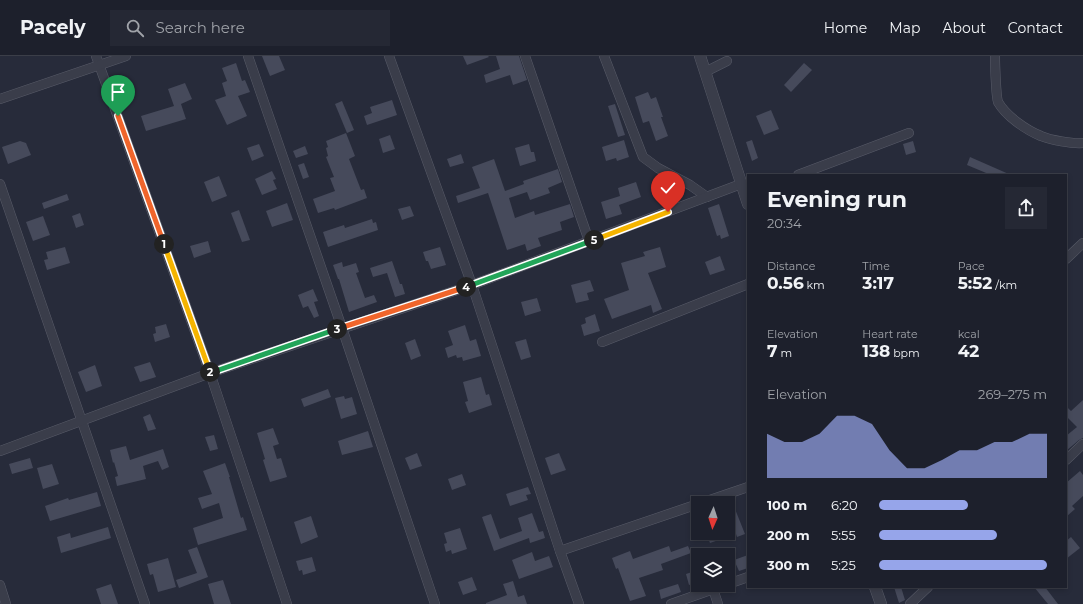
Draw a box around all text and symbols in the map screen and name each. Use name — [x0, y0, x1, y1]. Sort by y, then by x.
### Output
search box — [110, 10, 390, 46]
text: Pacely — [20, 16, 86, 39]
icon: search — [124, 17, 146, 39]
text: Search here — [156, 18, 245, 37]
text: Home — [824, 19, 867, 37]
text: Map — [889, 19, 920, 37]
text: About — [942, 19, 986, 37]
text: Contact — [1008, 19, 1063, 37]
pin — [101, 75, 135, 116]
icon: arrive — [107, 81, 129, 103]
pin — [651, 171, 685, 212]
icon: check — [657, 177, 679, 199]
text: Evening run — [767, 186, 907, 213]
button: share — [1005, 187, 1047, 229]
text: 20:34 — [767, 215, 802, 231]
pin: 5 — [584, 230, 604, 250]
text: 5 — [591, 233, 597, 247]
pin: 1 — [154, 234, 174, 254]
text: 1 — [162, 237, 166, 251]
text: Distance — [767, 259, 815, 273]
text: Time — [862, 259, 890, 273]
text: Pace — [958, 259, 985, 273]
text: 0.56 — [767, 273, 804, 293]
text: 3:17 — [862, 273, 894, 293]
text: 5:52 — [958, 273, 992, 293]
pin: 4 — [456, 277, 476, 297]
text: km — [804, 278, 825, 292]
text: /km — [992, 278, 1017, 292]
text: 4 — [462, 280, 470, 294]
pin: 3 — [327, 319, 347, 339]
text: 3 — [334, 322, 340, 336]
text: Elevation — [767, 327, 818, 341]
text: Heart rate — [862, 327, 918, 341]
text: kcal — [958, 327, 980, 341]
text: 7 — [767, 341, 778, 361]
text: 138 — [862, 341, 890, 361]
text: 42 — [958, 341, 979, 361]
text: m — [778, 346, 792, 360]
text: bpm — [890, 346, 920, 360]
pin: 2 — [200, 362, 220, 382]
text: 2 — [207, 365, 213, 379]
text: Elevation — [767, 386, 827, 402]
text: 269–275 m — [978, 386, 1047, 402]
north arrow — [691, 496, 735, 540]
map controls — [691, 496, 735, 592]
text: 100 m — [767, 497, 807, 513]
text: 6:20 — [831, 497, 858, 513]
text: 200 m — [767, 527, 810, 543]
text: 5:55 — [831, 527, 856, 543]
button: layers — [691, 548, 735, 592]
text: 300 m — [767, 557, 810, 573]
text: 5:25 — [831, 557, 856, 573]

